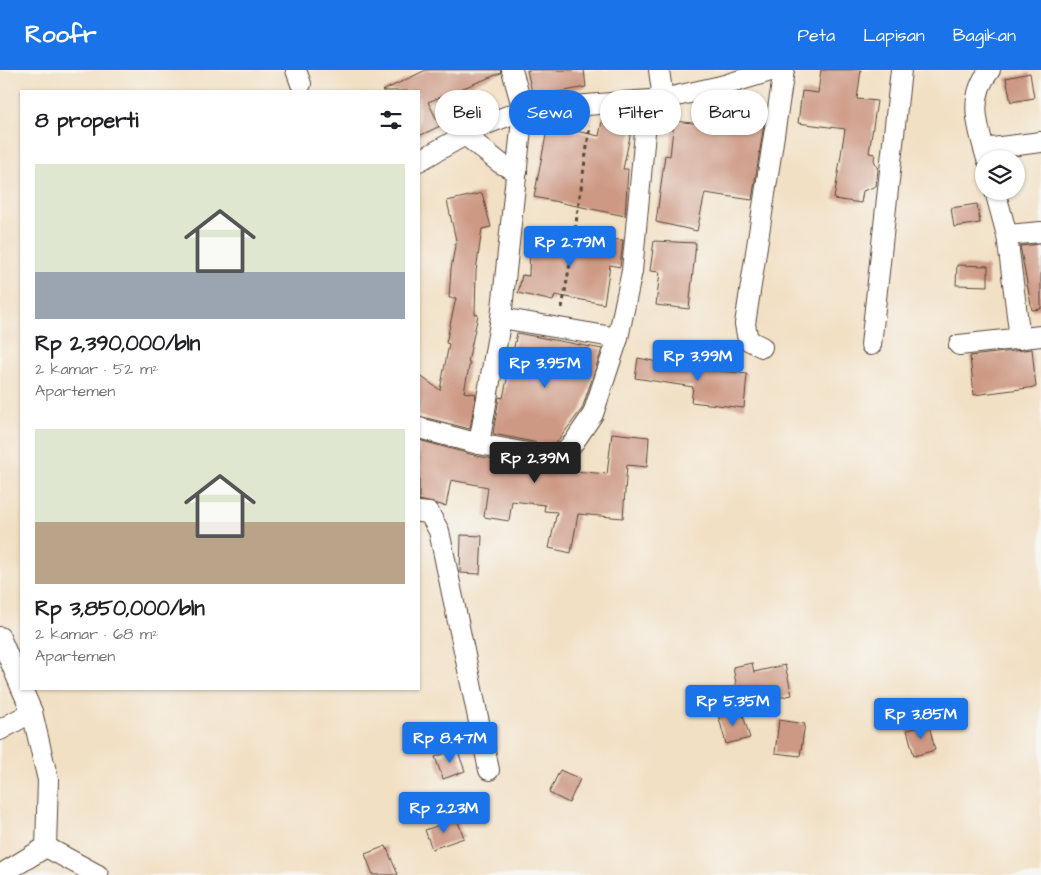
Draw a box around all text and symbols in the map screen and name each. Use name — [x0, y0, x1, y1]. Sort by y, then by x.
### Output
text: Roofr — [25, 18, 97, 52]
text: Peta — [798, 23, 835, 48]
text: Lapisan — [863, 23, 925, 48]
text: Bagikan — [953, 23, 1016, 48]
chip: Beli — [435, 90, 499, 135]
chip: Sewa — [509, 90, 590, 135]
chip: Filter — [600, 90, 681, 135]
chip: Baru — [691, 90, 768, 135]
text: 8 properti — [35, 106, 138, 135]
icon: filters — [377, 106, 405, 134]
map controls — [975, 150, 1025, 200]
button: layers — [975, 150, 1025, 200]
icon: home — [175, 196, 265, 286]
pin: Rp 2.79M — [518, 226, 622, 268]
text: Rp 2.79M — [535, 231, 605, 253]
text: Rp 2,390,000/bln — [35, 329, 200, 358]
pin: Rp 3.99M — [646, 340, 750, 382]
text: Rp 3.99M — [664, 345, 732, 367]
pin: Rp 3.95M — [493, 346, 597, 389]
text: Rp 3.95M — [510, 352, 580, 374]
text: 2 kamar · 52 m² — [35, 358, 158, 380]
text: Apartemen — [35, 380, 115, 402]
pin: Rp 2.39M — [483, 442, 587, 484]
text: Rp 2.39M — [501, 447, 569, 469]
icon: home — [175, 461, 265, 551]
text: Rp 3,850,000/bln — [35, 594, 205, 623]
text: 2 kamar · 68 m² — [35, 623, 158, 645]
text: Apartemen — [35, 645, 115, 667]
pin: Rp 5.35M — [681, 684, 785, 727]
text: Rp 5.35M — [697, 690, 770, 712]
pin: Rp 3.85M — [869, 698, 973, 740]
text: Rp 3.85M — [885, 703, 957, 725]
pin: Rp 8.47M — [398, 722, 502, 764]
text: Rp 8.47M — [413, 727, 487, 749]
pin: Rp 2.23M — [392, 792, 496, 834]
text: Rp 2.23M — [410, 797, 478, 819]

